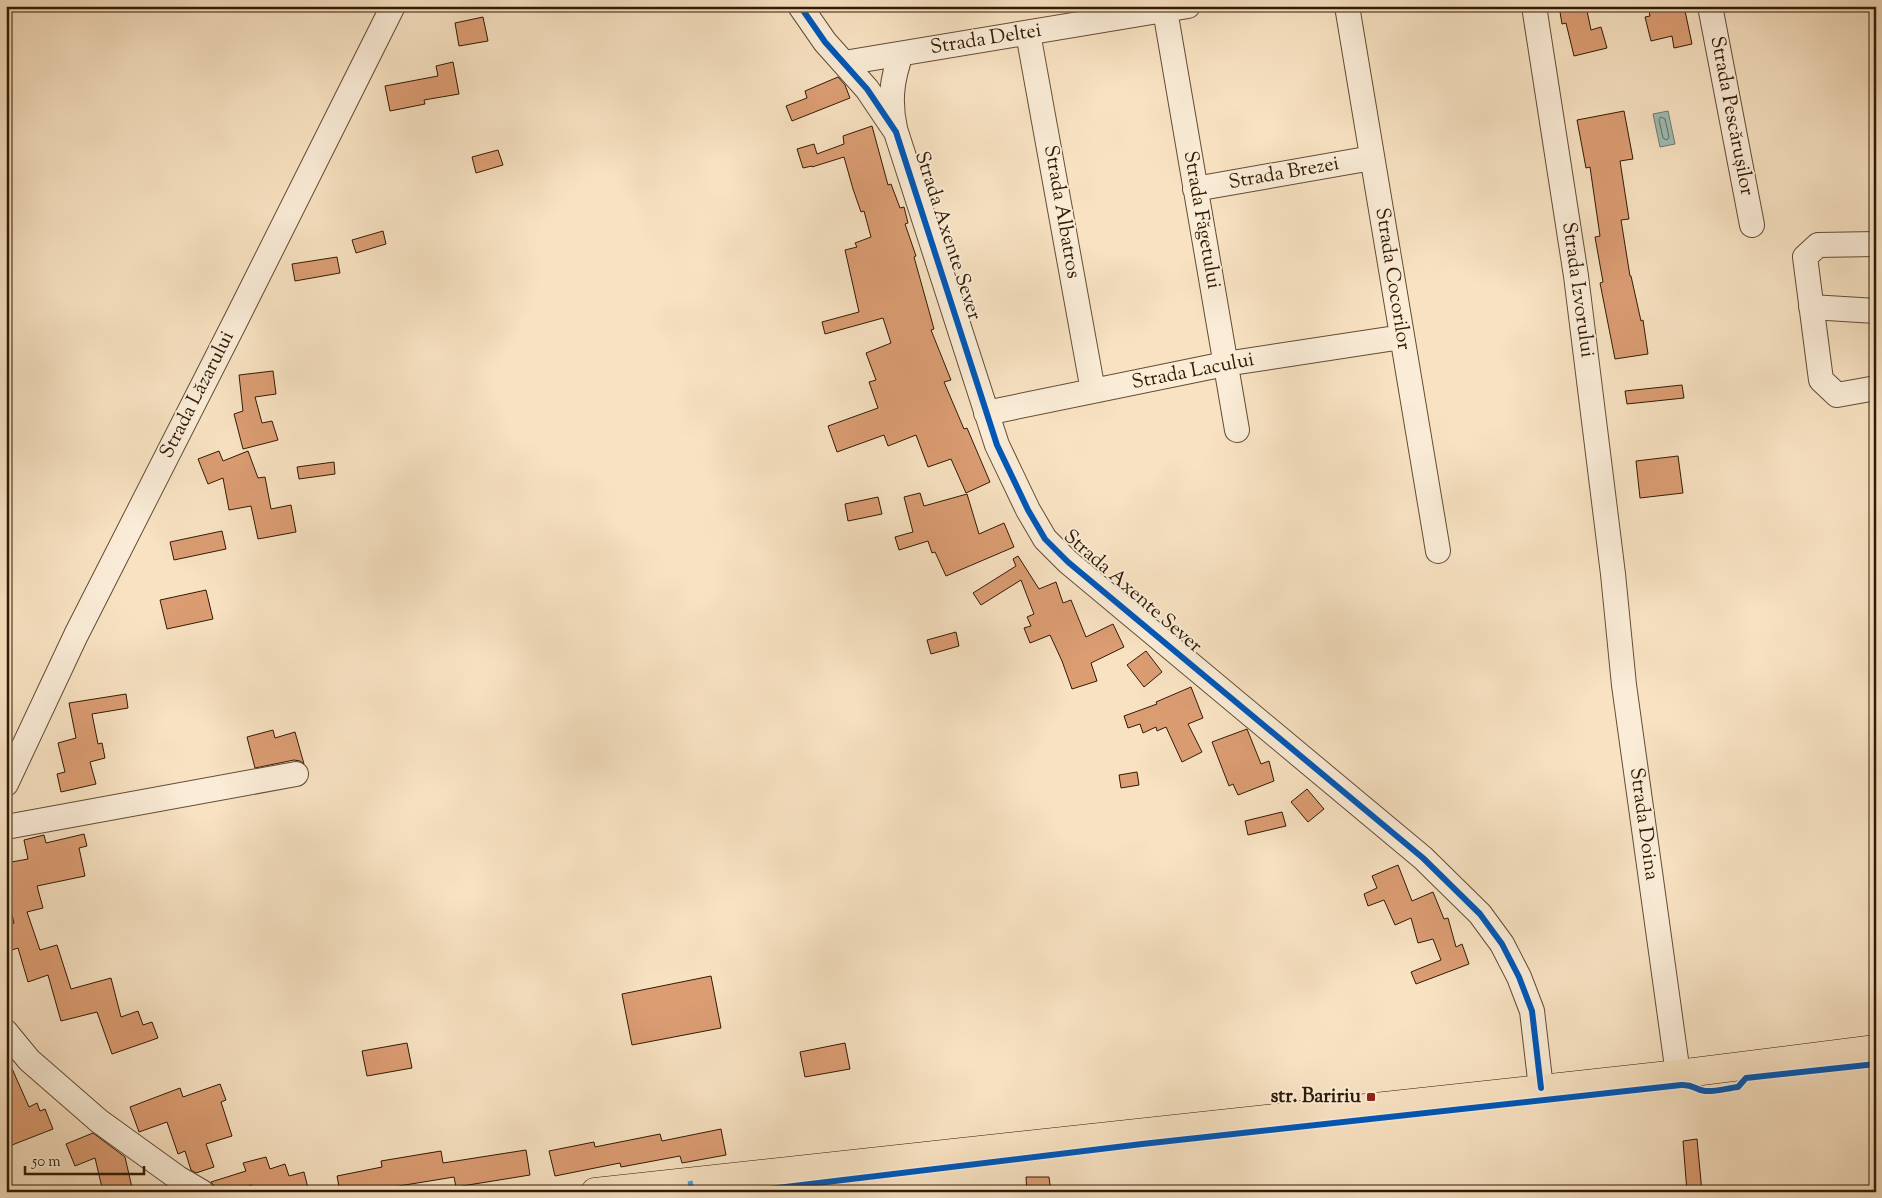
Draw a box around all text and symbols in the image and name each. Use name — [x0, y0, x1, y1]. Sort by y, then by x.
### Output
street label: Strada Deltei — [928, 17, 1044, 63]
street label: Strada Pescărușilor — [1701, 34, 1761, 199]
street label: Strada Albatros — [1035, 143, 1087, 281]
street label: Strada Axente Sever — [906, 148, 988, 325]
street label: Strada Făgetului — [1175, 149, 1227, 292]
street label: Strada Brezei — [1226, 150, 1342, 198]
street label: Strada Cocorilor — [1366, 206, 1418, 353]
street label: Strada Izvorului — [1553, 220, 1601, 360]
street label: Strada Lăzarului — [153, 326, 243, 464]
street label: Strada Lacului — [1129, 346, 1257, 398]
street label: Strada Axente Sever — [1056, 523, 1208, 661]
street label: Strada Doina — [1621, 766, 1665, 882]
place label: str. Baririu — [1270, 1083, 1361, 1112]
marker: str. Baririu — [1365, 1091, 1377, 1103]
scale bar — [25, 1143, 144, 1175]
text: 50 m — [31, 1152, 61, 1173]

